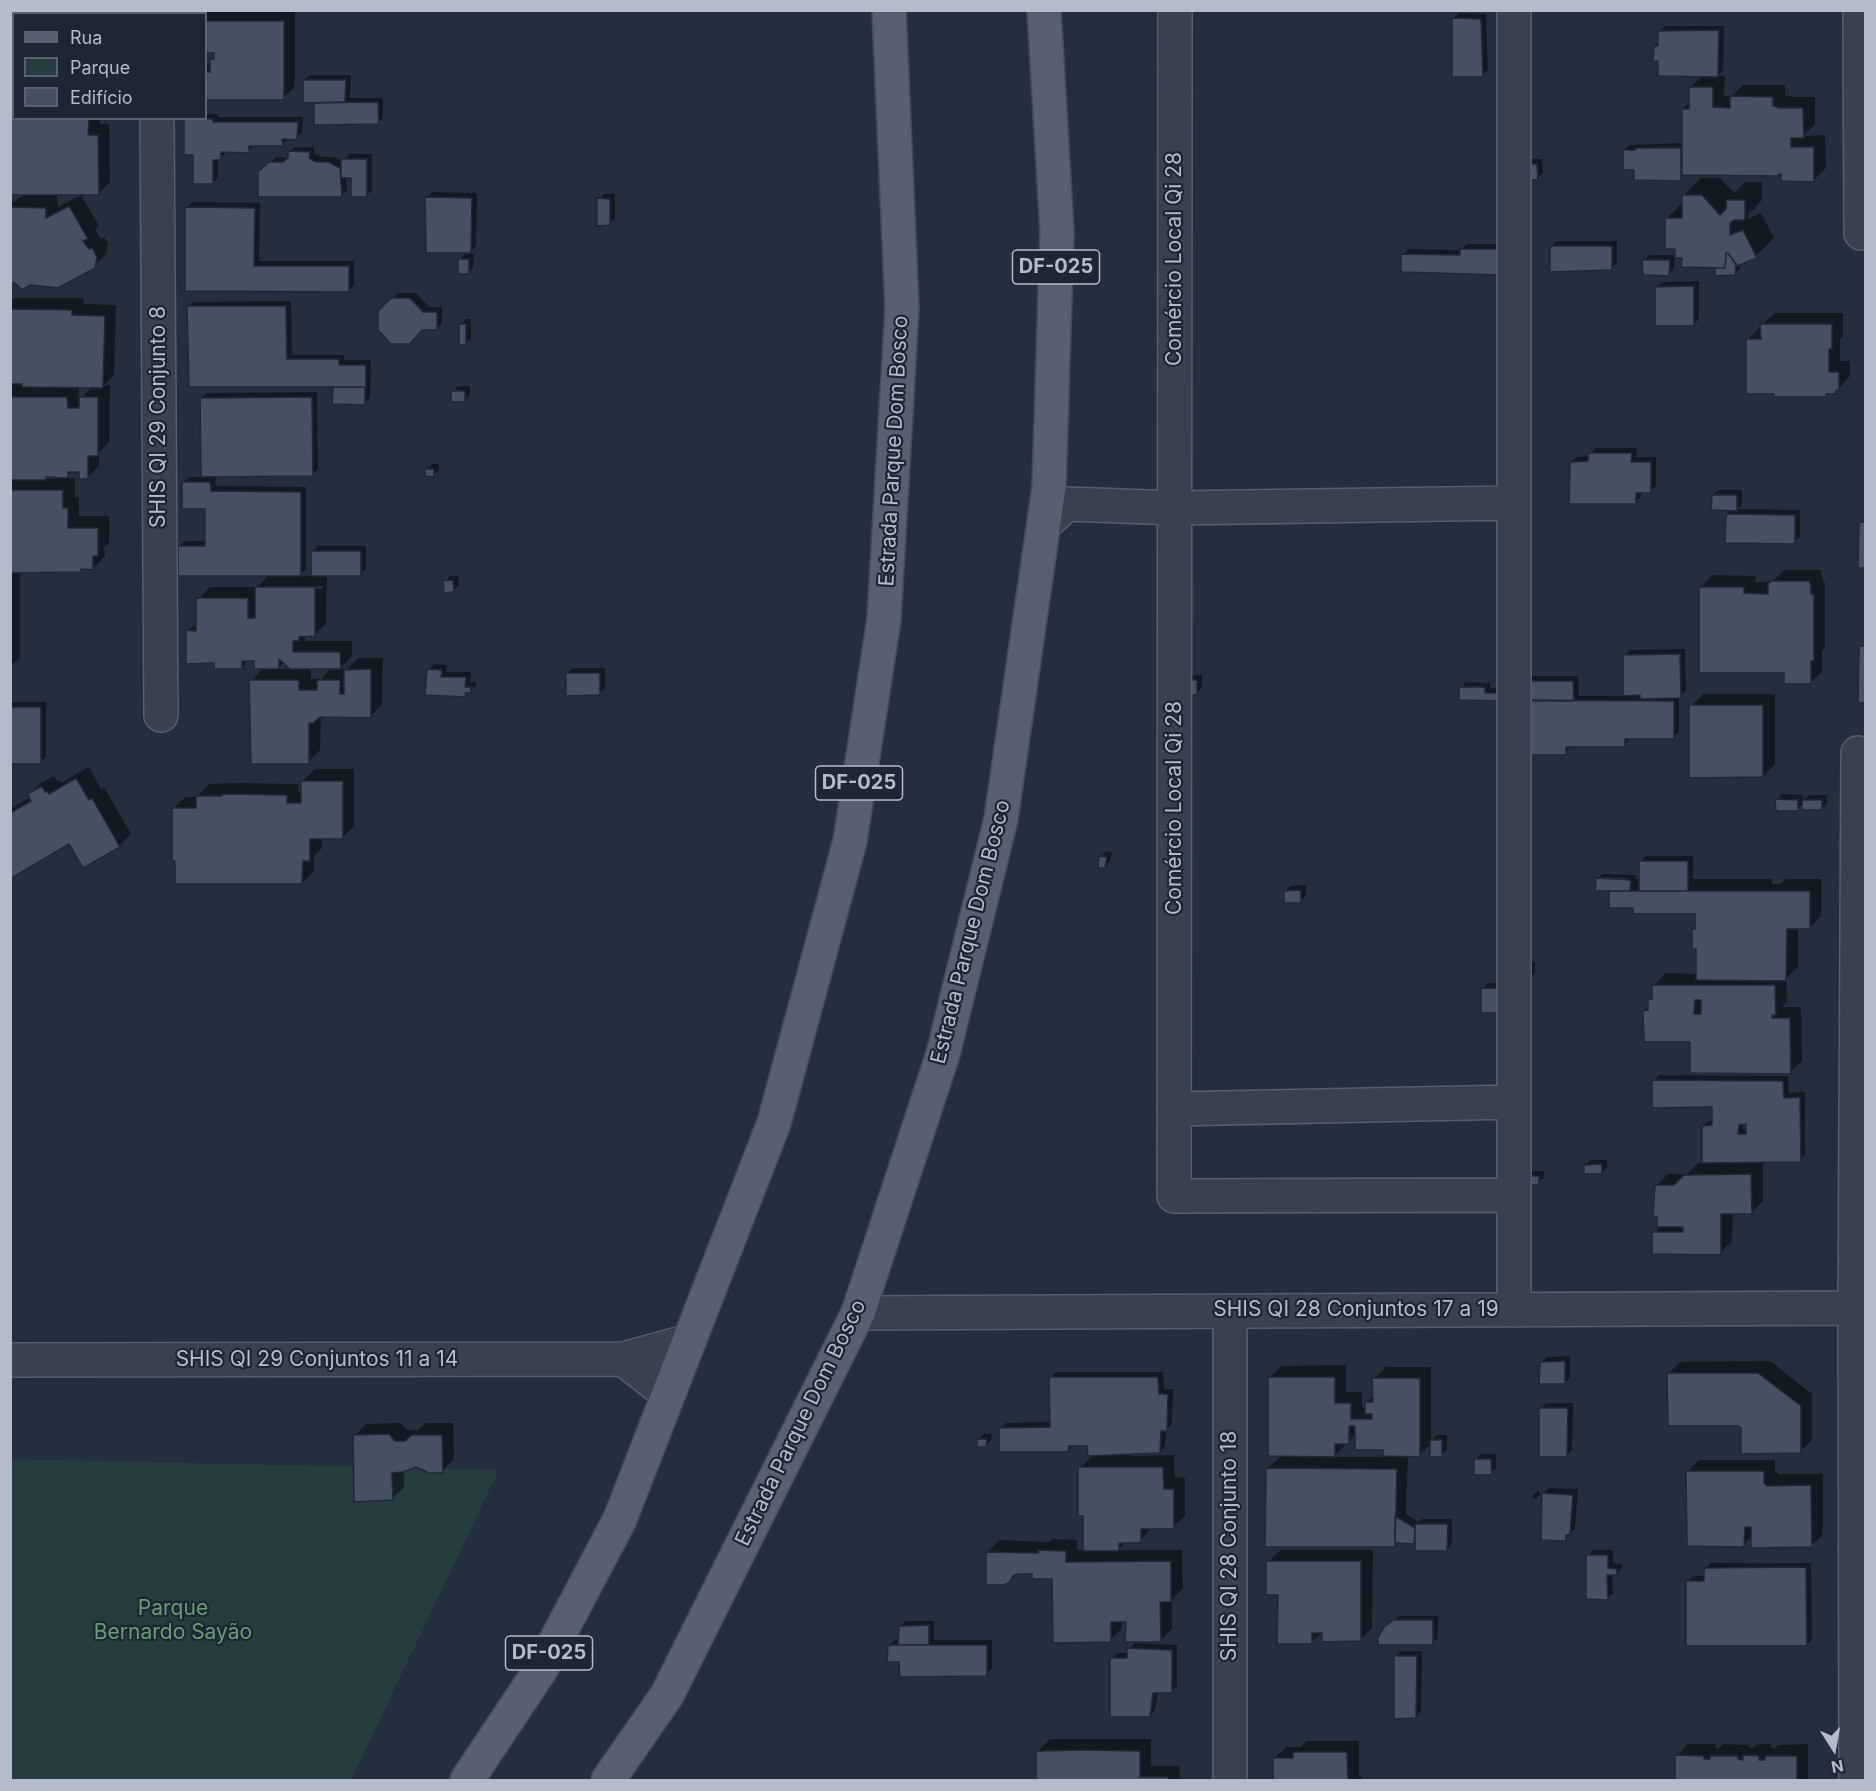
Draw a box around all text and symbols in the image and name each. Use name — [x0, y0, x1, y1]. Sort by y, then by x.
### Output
legend — [12, 12, 207, 120]
text: Rua — [70, 27, 102, 48]
text: Parque — [70, 57, 130, 78]
text: Edifício — [70, 87, 133, 108]
street label: Comércio Local Qi 28 — [1162, 152, 1188, 366]
road number: DF-025 — [1012, 250, 1100, 284]
street label: SHIS QI 29 Conjunto 8 — [146, 306, 172, 528]
street label: Estrada Parque Dom Bosco — [874, 315, 914, 587]
street label: Comércio Local Qi 28 — [1162, 701, 1188, 915]
road number: DF-025 — [816, 766, 902, 800]
street label: Estrada Parque Dom Bosco — [926, 797, 1016, 1067]
street label: Estrada Parque Dom Bosco — [730, 1296, 872, 1550]
street label: SHIS QI 28 Conjuntos 17 a 19 — [1213, 1297, 1499, 1323]
street label: SHIS QI 29 Conjuntos 11 a 14 — [176, 1347, 458, 1373]
street label: SHIS QI 28 Conjunto 18 — [1217, 1431, 1243, 1661]
park label: Parque Bernardo Sayão — [94, 1596, 252, 1646]
road number: DF-025 — [506, 1636, 592, 1670]
north arrow — [1804, 1719, 1864, 1779]
text: N — [1830, 1756, 1845, 1778]

